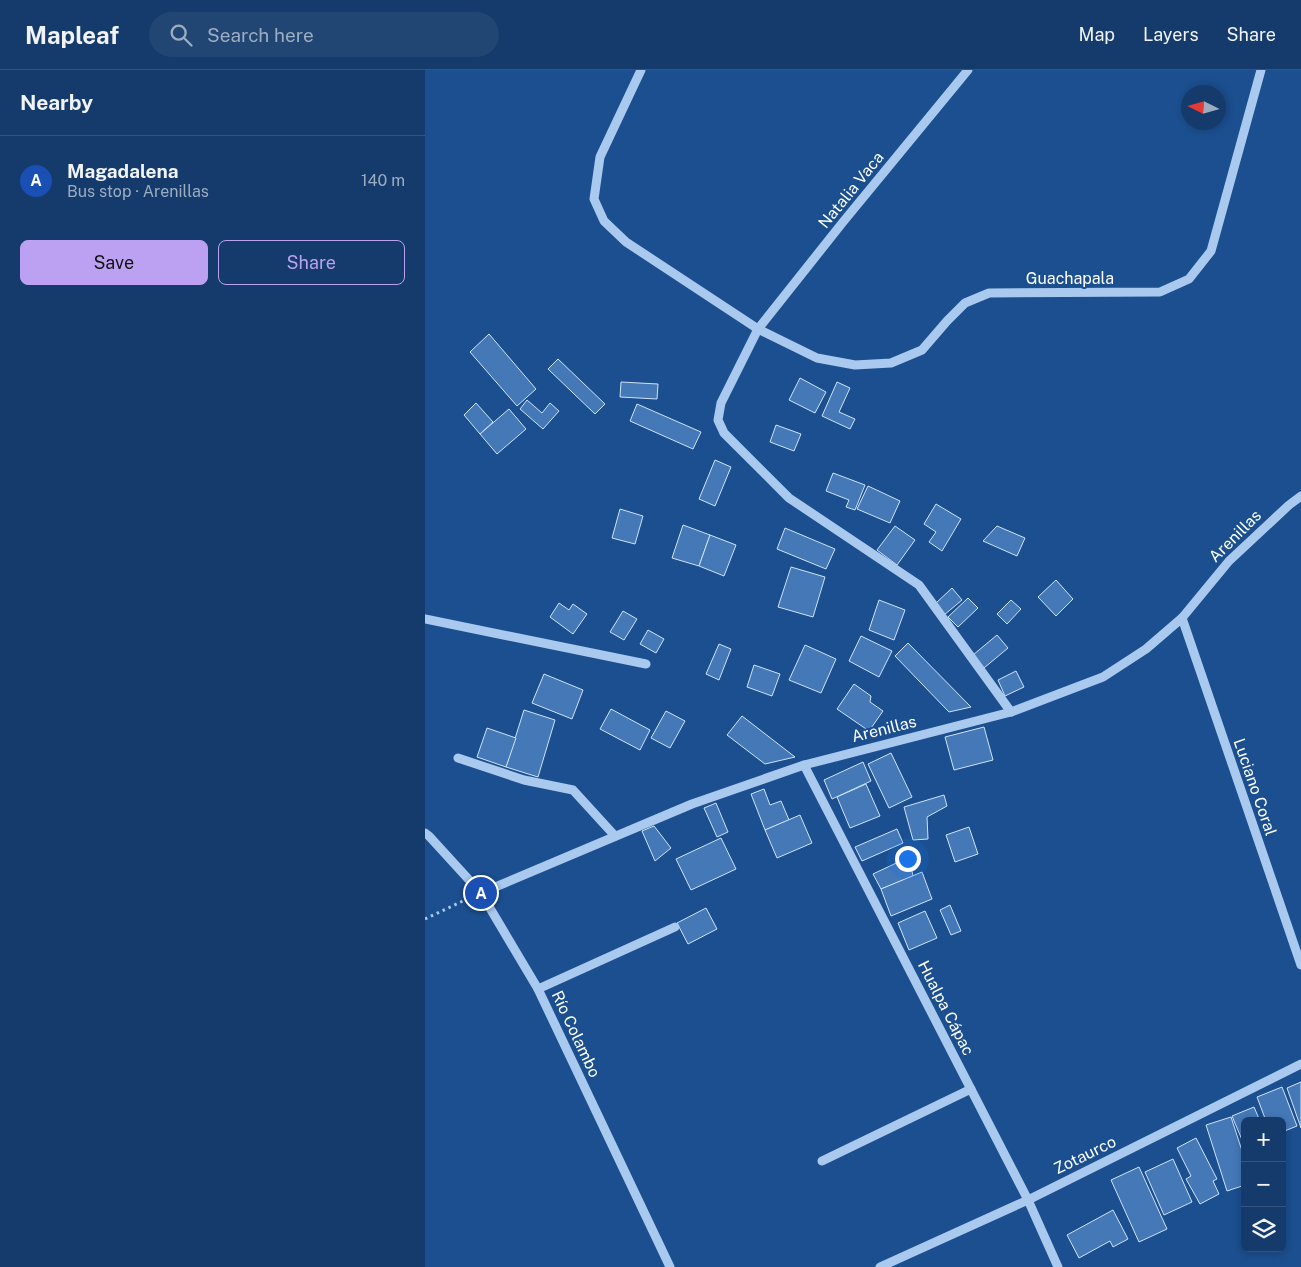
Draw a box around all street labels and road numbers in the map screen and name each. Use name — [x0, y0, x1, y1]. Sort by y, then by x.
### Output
street label: Natalia Vaca — [814, 148, 888, 232]
street label: Guachapala — [1026, 269, 1114, 288]
street label: Arenillas — [1205, 506, 1265, 566]
street label: Arenillas — [850, 712, 918, 746]
street label: Luciano Coral — [1229, 736, 1281, 838]
street label: Hualpa Cápac — [914, 957, 978, 1059]
street label: Río Colambo — [548, 988, 604, 1080]
street label: Zotaurco — [1051, 1132, 1119, 1178]

